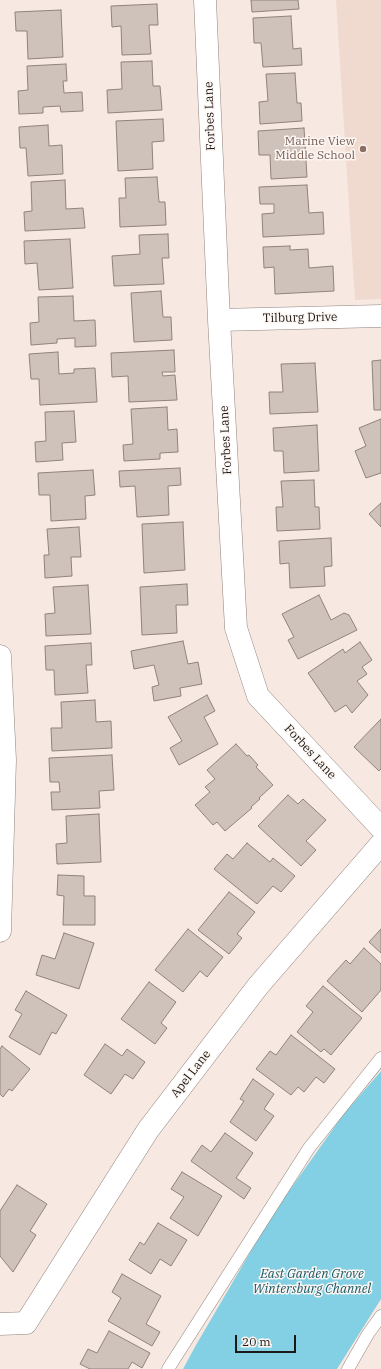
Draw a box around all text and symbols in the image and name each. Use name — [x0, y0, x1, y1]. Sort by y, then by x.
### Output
street label: Forbes Lane — [202, 81, 218, 151]
place label: Marine View Middle School — [275, 135, 355, 163]
marker: Marine View Middle School — [358, 144, 368, 154]
street label: Tilburg Drive — [263, 310, 337, 326]
street label: Forbes Lane — [217, 405, 235, 475]
street label: Forbes Lane — [281, 722, 339, 782]
street label: Apel Lane — [168, 1047, 214, 1101]
water label: East Garden Grove Wintersburg Channel — [253, 1266, 371, 1297]
scale bar — [237, 1327, 298, 1353]
text: 20 m — [242, 1334, 271, 1349]

